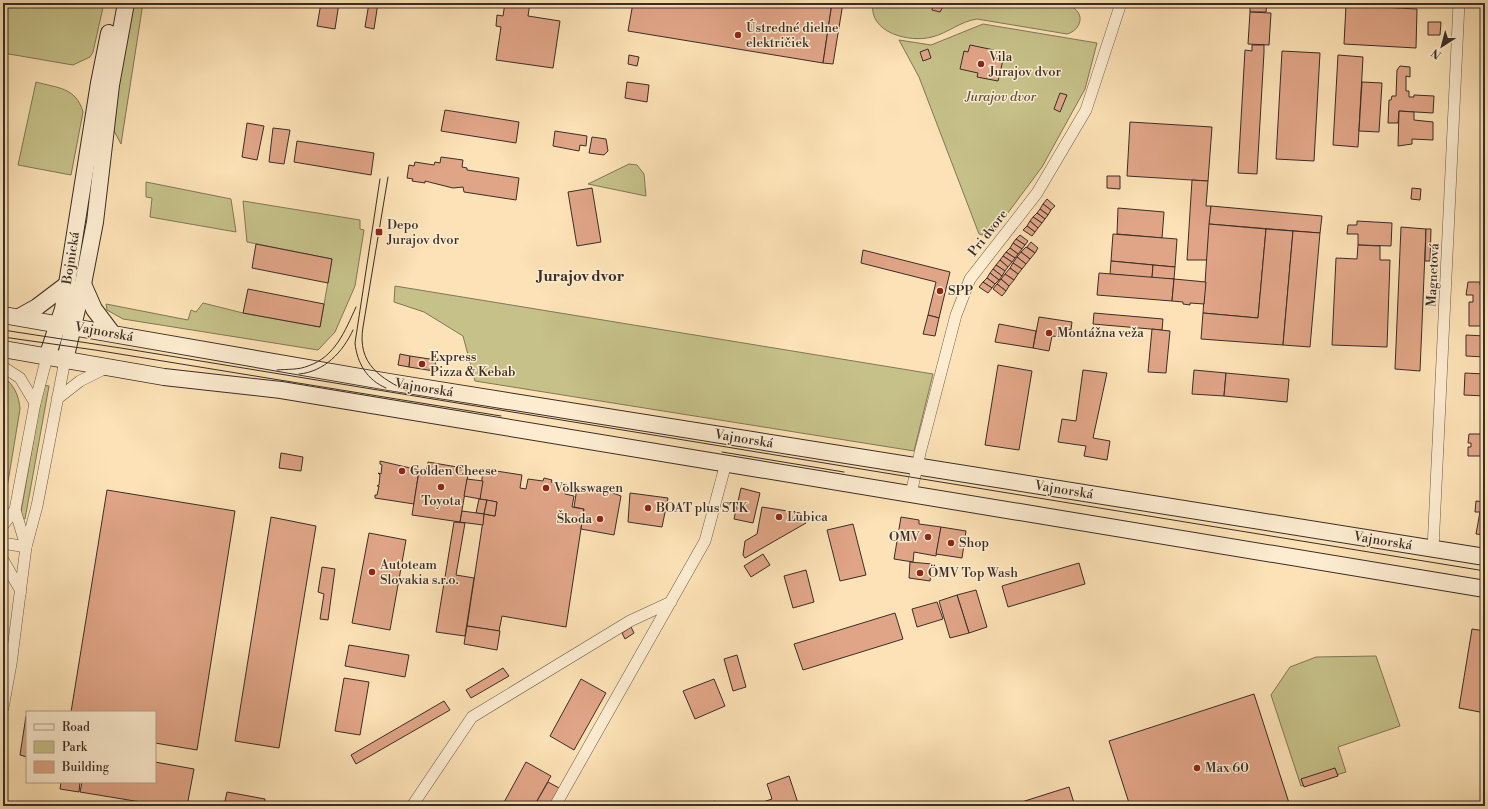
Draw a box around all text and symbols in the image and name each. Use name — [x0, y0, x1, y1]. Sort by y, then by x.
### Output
place label: Ústredné dielne električiek — [746, 19, 839, 51]
north arrow — [1422, 26, 1462, 66]
marker: Ústredné dielne električiek — [733, 30, 743, 40]
text: N — [1429, 45, 1444, 62]
place label: Vila Jurajov dvor — [988, 49, 1062, 80]
marker: Vila Jurajov dvor — [976, 59, 986, 69]
park label: Jurajov dvor — [964, 89, 1037, 105]
street label: Pri dvore — [965, 206, 1011, 260]
place label: Depo Jurajov dvor — [386, 217, 460, 248]
marker: Depo Jurajov dvor — [374, 227, 384, 237]
street label: Bojnická — [59, 230, 83, 286]
street label: Magnetová — [1423, 242, 1443, 307]
district label: Jurajov dvor — [536, 267, 625, 286]
place label: SPP — [948, 283, 973, 299]
marker: SPP — [935, 286, 945, 296]
street label: Vajnorská — [73, 319, 135, 345]
place label: Montážna veža — [1057, 325, 1144, 341]
marker: Montážna veža — [1044, 328, 1054, 338]
place label: Express Pizza & Kebab — [430, 349, 515, 380]
marker: Express Pizza & Kebab — [417, 359, 427, 369]
street label: Vajnorská — [393, 375, 455, 401]
street label: Vajnorská — [713, 426, 775, 452]
place label: Golden Cheese — [410, 463, 498, 479]
marker: Golden Cheese — [397, 466, 407, 476]
street label: Vajnorská — [1033, 477, 1095, 503]
place label: Volkswagen — [553, 480, 623, 496]
marker: Toyota — [436, 482, 446, 492]
marker: Volkswagen — [541, 483, 551, 493]
place label: Toyota — [421, 493, 461, 509]
place label: BOAT plus STK — [655, 500, 749, 516]
marker: BOAT plus STK — [643, 503, 653, 513]
place label: Ľubica — [787, 509, 828, 525]
place label: Škoda — [557, 510, 592, 527]
marker: Ľubica — [774, 512, 784, 522]
marker: Škoda — [595, 514, 605, 524]
street label: Vajnorská — [1352, 528, 1414, 554]
place label: OMV — [889, 529, 921, 545]
marker: OMV — [923, 532, 933, 542]
place label: Shop — [959, 535, 989, 551]
marker: Shop — [946, 538, 956, 548]
place label: Autoteam Slovakia s.r.o. — [379, 557, 459, 588]
place label: ÖMV Top Wash — [928, 564, 1018, 581]
marker: Autoteam Slovakia s.r.o. — [367, 567, 377, 577]
marker: ÖMV Top Wash — [915, 568, 925, 578]
legend — [26, 711, 156, 783]
text: Road — [62, 720, 90, 735]
text: Park — [62, 740, 88, 755]
text: Building — [61, 760, 110, 775]
place label: Max 60 — [1205, 760, 1249, 776]
marker: Max 60 — [1192, 763, 1202, 773]

